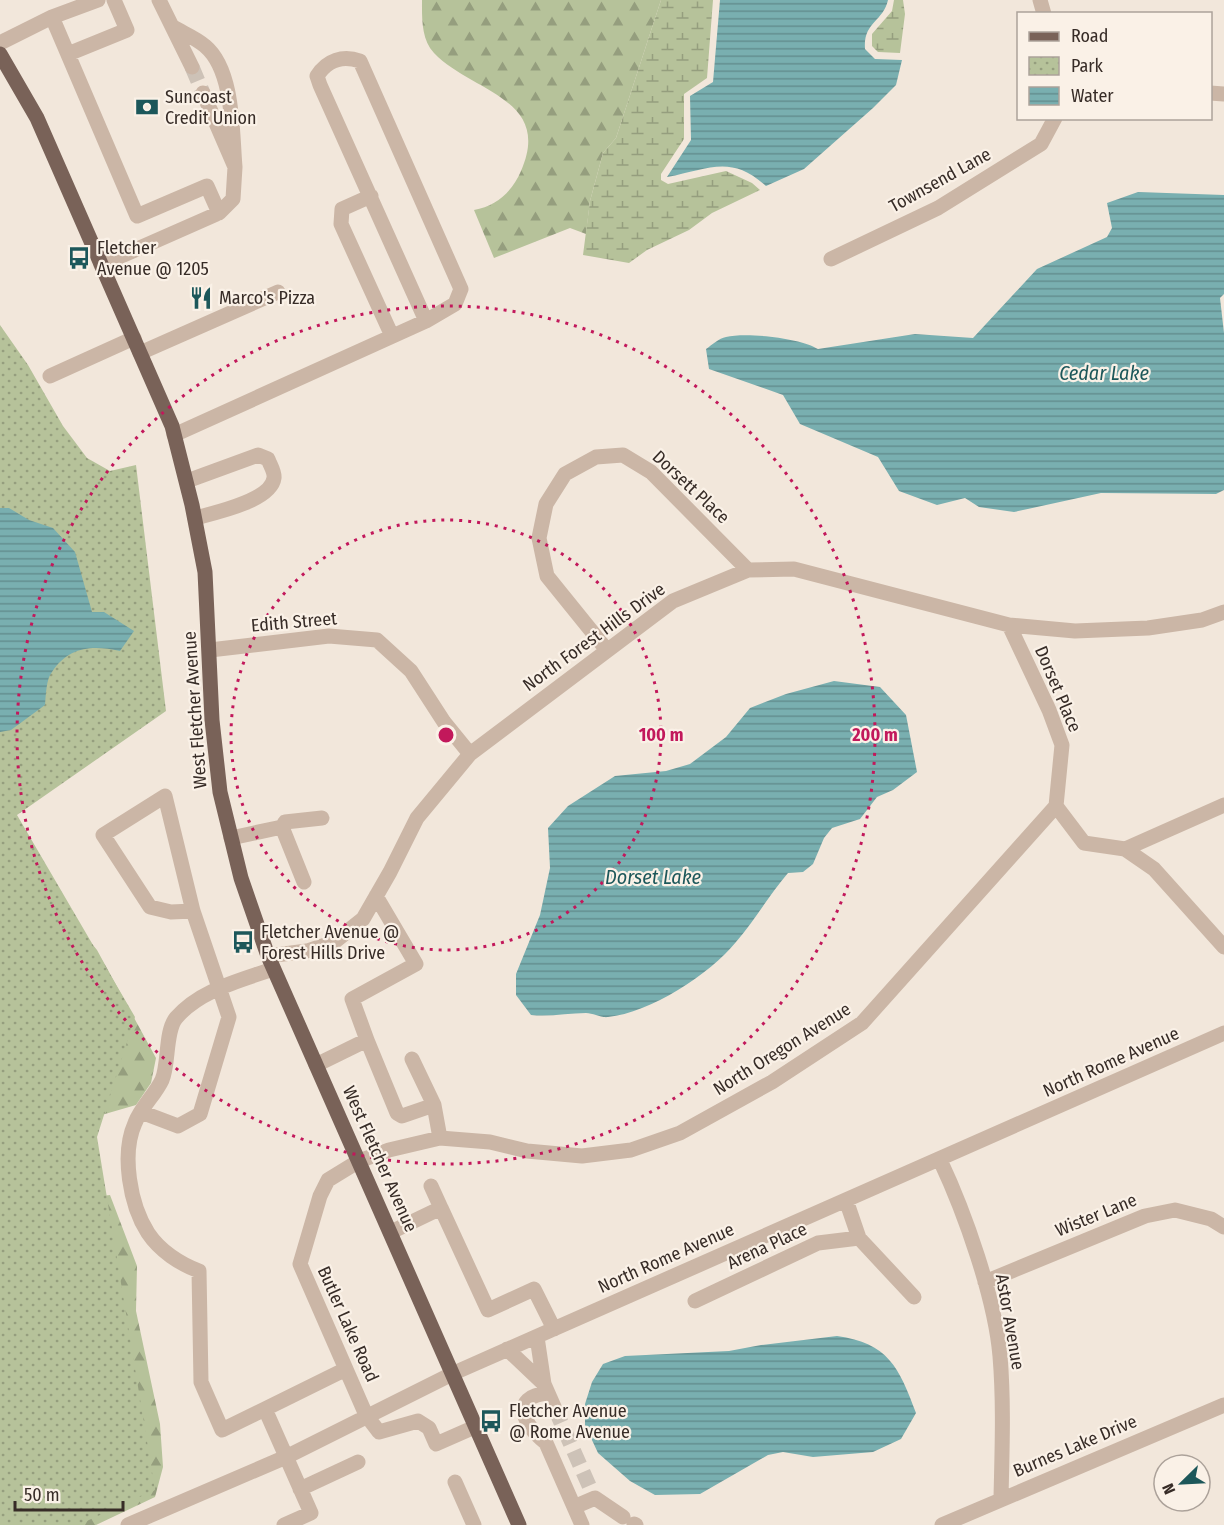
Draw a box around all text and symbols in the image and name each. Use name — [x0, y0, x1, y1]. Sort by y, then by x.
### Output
legend — [1017, 12, 1212, 120]
text: Road — [1071, 25, 1108, 47]
text: Park — [1071, 55, 1104, 77]
text: Water — [1071, 85, 1114, 107]
place label: Suncoast Credit Union — [165, 86, 256, 129]
bank icon: Suncoast Credit Union — [134, 94, 160, 120]
street label: Townsend Lane — [885, 143, 995, 217]
place label: Fletcher Avenue @ 1205 — [97, 237, 209, 280]
bus stop icon: Fletcher Avenue @ 1205 — [66, 245, 92, 271]
restaurant icon: Marco's Pizza — [188, 285, 214, 311]
place label: Marco's Pizza — [219, 287, 315, 309]
water label: Cedar Lake — [1059, 361, 1149, 385]
street label: Dorsett Place — [648, 446, 734, 528]
street label: North Forest Hills Drive — [519, 578, 669, 696]
street label: Edith Street — [250, 607, 338, 637]
street label: West Fletcher Avenue — [179, 631, 211, 789]
street label: Dorset Place — [1030, 643, 1086, 736]
text: 100 m — [639, 724, 683, 746]
text: 200 m — [851, 724, 898, 746]
centre of rings — [436, 725, 456, 745]
water label: Dorset Lake — [605, 865, 702, 889]
place label: Fletcher Avenue @ Forest Hills Drive — [261, 921, 399, 964]
bus stop icon: Fletcher Avenue @ Forest Hills Drive — [230, 929, 256, 955]
street label: North Oregon Avenue — [709, 998, 855, 1100]
street label: North Rome Avenue — [1040, 1022, 1182, 1102]
street label: West Fletcher Avenue — [338, 1083, 422, 1236]
street label: Wister Lane — [1052, 1189, 1140, 1241]
street label: North Rome Avenue — [595, 1218, 737, 1298]
street label: Arena Place — [724, 1218, 811, 1274]
street label: Butler Lake Road — [313, 1263, 383, 1385]
street label: Astor Avenue — [991, 1272, 1029, 1372]
place label: Fletcher Avenue @ Rome Avenue — [509, 1400, 630, 1443]
bus stop icon: Fletcher Avenue @ Rome Avenue — [478, 1408, 504, 1434]
street label: Burnes Lake Drive — [1010, 1410, 1140, 1482]
north arrow — [1152, 1453, 1212, 1513]
scale bar — [15, 1474, 123, 1512]
text: N — [1158, 1481, 1179, 1497]
text: 50 m — [24, 1484, 60, 1506]

